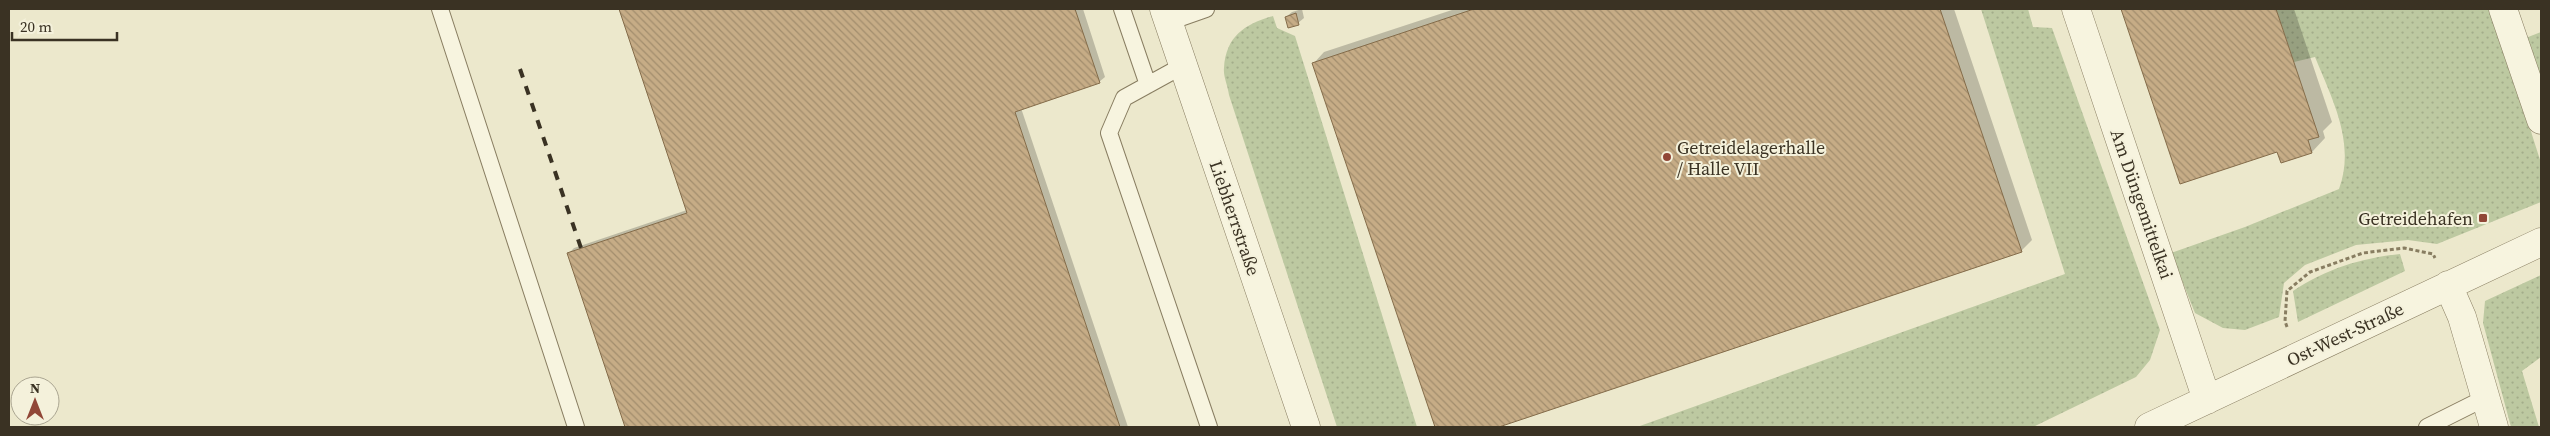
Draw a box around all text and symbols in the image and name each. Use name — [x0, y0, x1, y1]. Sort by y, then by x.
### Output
scale bar — [12, 10, 118, 42]
text: 20 m — [20, 16, 52, 37]
street label: Am Düngemittelkai — [2105, 126, 2179, 282]
place label: Getreidelagerhalle / Halle VII — [1677, 135, 1825, 181]
marker: Getreidelagerhalle / Halle VII — [1661, 151, 1673, 163]
street label: Liebherrstraße — [1204, 157, 1266, 279]
place label: Getreidehafen — [2358, 206, 2473, 231]
marker: Getreidehafen — [2477, 212, 2489, 224]
street label: Ost-West-Straße — [2282, 296, 2408, 372]
north arrow — [10, 376, 60, 426]
text: N — [30, 378, 40, 398]

